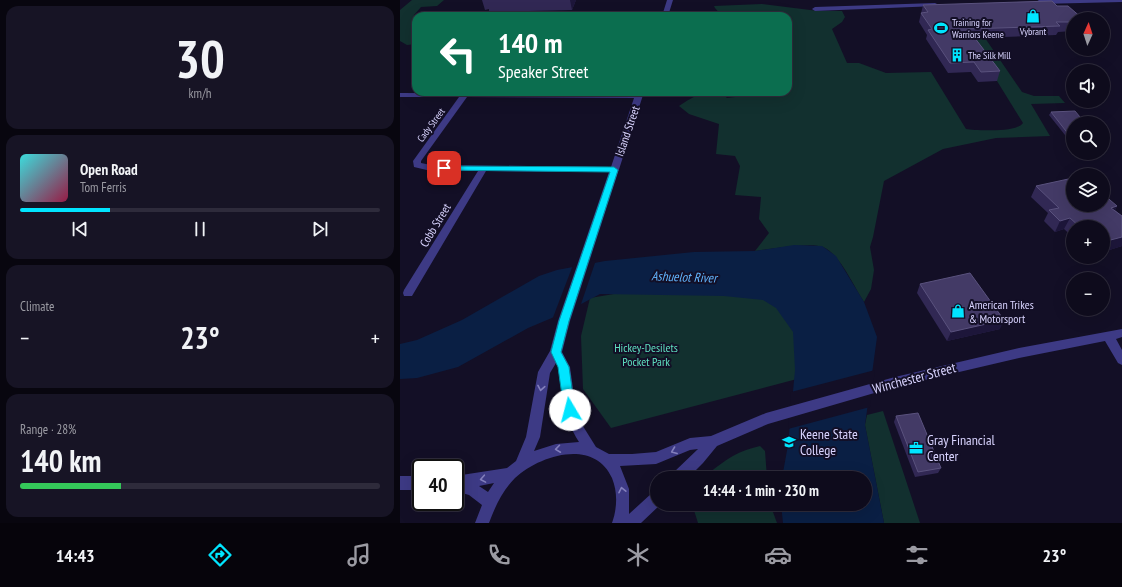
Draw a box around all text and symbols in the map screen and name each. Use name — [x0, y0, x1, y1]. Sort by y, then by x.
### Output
shop icon: Vybrant — [1025, 8, 1041, 24]
north arrow — [1066, 12, 1110, 56]
map controls — [1066, 12, 1110, 316]
place label: Training for Warriors Keene — [952, 16, 1004, 41]
sports icon: Training for Warriors Keene — [933, 20, 949, 36]
text: 140 m — [498, 24, 562, 61]
text: 30 — [175, 25, 225, 92]
place label: Vybrant — [1019, 25, 1046, 38]
icon: left — [432, 28, 484, 80]
building icon: The Silk Mill — [949, 47, 965, 63]
place label: The Silk Mill — [968, 49, 1012, 62]
text: Speaker Street — [498, 60, 588, 83]
button: sound — [1066, 64, 1110, 108]
text: km/h — [188, 85, 212, 102]
street label: Island Street — [611, 103, 643, 158]
street label: Cady Street — [414, 105, 448, 145]
button: search — [1066, 116, 1110, 160]
pin — [427, 151, 461, 185]
icon: arrive — [433, 157, 455, 179]
text: Open Road — [80, 160, 138, 179]
button: layers — [1066, 168, 1110, 212]
text: Tom Ferris — [80, 179, 126, 196]
street label: Cobb Street — [416, 200, 454, 250]
icon: previous — [69, 218, 91, 240]
icon: pause — [189, 218, 211, 240]
icon: next — [309, 218, 331, 240]
button: + — [1066, 220, 1110, 264]
water label: Ashuelot River — [651, 267, 719, 287]
button: − — [1066, 272, 1110, 316]
place label: American Trikes & Motorsport — [969, 297, 1034, 326]
text: Climate — [20, 298, 54, 315]
shop icon: American Trikes & Motorsport — [950, 303, 966, 319]
text: 23° — [180, 318, 220, 357]
text: − — [20, 324, 29, 352]
text: + — [371, 324, 380, 352]
park label: Hickey-Desilets Pocket Park — [614, 340, 678, 369]
street label: Winchester Street — [870, 358, 958, 398]
one-way arrow — [537, 385, 546, 391]
position arrow — [549, 389, 591, 431]
text: Range · 28% — [20, 421, 76, 438]
place label: Keene State College — [800, 425, 858, 459]
place label: Gray Financial Center — [927, 431, 995, 465]
school or university icon: Keene State College — [781, 434, 797, 450]
office icon: Gray Financial Center — [908, 440, 924, 456]
text: 140 km — [20, 441, 101, 480]
one-way arrow — [555, 444, 561, 453]
one-way arrow — [671, 446, 678, 454]
speed limit sign: 40 — [412, 459, 464, 511]
one-way arrow — [480, 474, 486, 483]
text: 14:44 · 1 min · 230 m — [703, 481, 819, 500]
one-way arrow — [618, 487, 627, 493]
icon: directions — [206, 541, 234, 569]
icon: music — [345, 541, 373, 569]
icon: phone — [485, 541, 513, 569]
icon: climate — [624, 541, 652, 569]
icon: car — [764, 541, 792, 569]
icon: filters — [903, 541, 931, 569]
text: 14:43 — [56, 544, 95, 567]
text: 23° — [1042, 544, 1066, 567]

